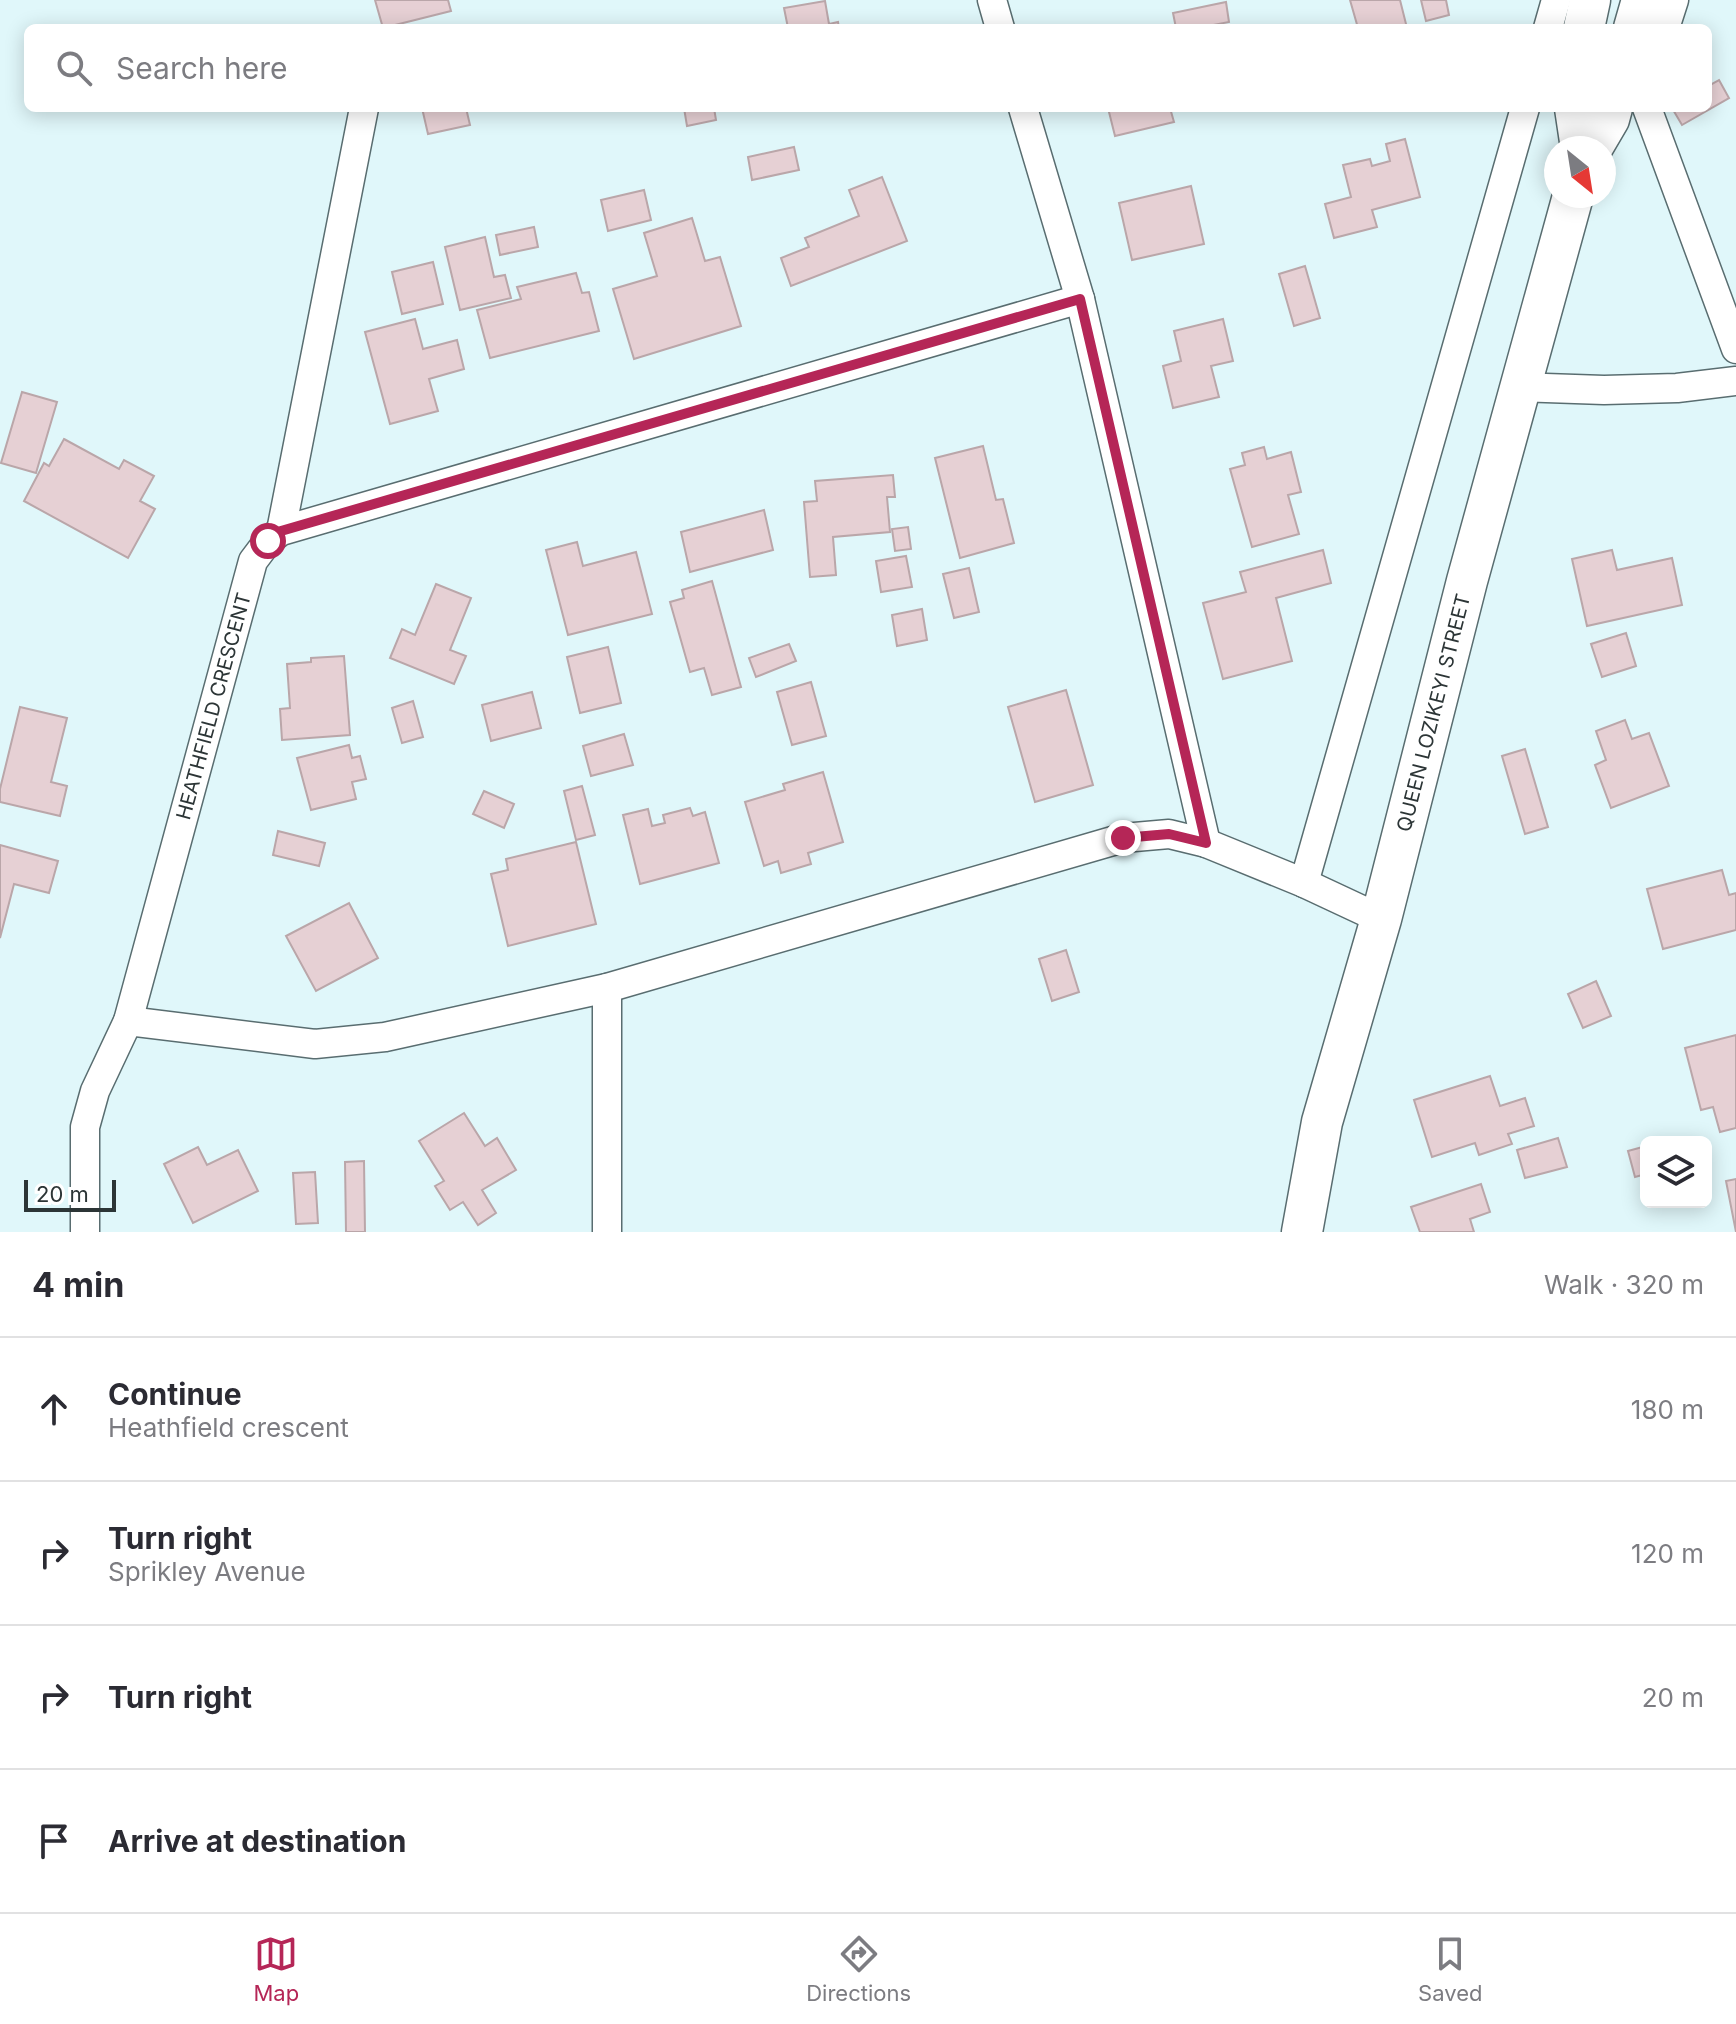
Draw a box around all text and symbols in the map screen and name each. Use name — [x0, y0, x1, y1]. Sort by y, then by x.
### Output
search box — [24, 24, 1712, 112]
icon: search — [52, 46, 96, 90]
text: Search here — [116, 50, 288, 86]
north arrow — [1544, 136, 1616, 208]
route start — [250, 523, 286, 559]
street label: HEATHFIELD CRESCENT — [171, 590, 256, 822]
street label: QUEEN LOZIKEYI STREET — [1392, 591, 1475, 834]
route end — [1105, 820, 1141, 856]
map controls — [1640, 1136, 1712, 1208]
button: layers — [1640, 1136, 1712, 1208]
scale bar — [24, 1176, 116, 1212]
text: 20 m — [36, 1181, 89, 1207]
text: 4 min — [32, 1264, 124, 1305]
text: Walk · 320 m — [1544, 1269, 1704, 1300]
text: Continue — [108, 1376, 242, 1412]
icon: ahead — [32, 1387, 76, 1431]
text: 180 m — [1631, 1394, 1704, 1425]
text: Heathfield crescent — [108, 1412, 349, 1443]
text: Turn right — [108, 1520, 252, 1556]
icon: right — [32, 1531, 76, 1575]
text: 120 m — [1631, 1538, 1704, 1569]
text: Sprikley Avenue — [108, 1556, 306, 1587]
icon: right — [32, 1675, 76, 1719]
text: Turn right — [108, 1679, 252, 1715]
text: 20 m — [1642, 1682, 1704, 1713]
icon: arrive — [32, 1819, 76, 1863]
text: Arrive at destination — [108, 1823, 406, 1859]
tab: Map — [254, 1932, 299, 2006]
tab: Directions — [806, 1932, 911, 2006]
tab: Saved — [1418, 1932, 1482, 2006]

